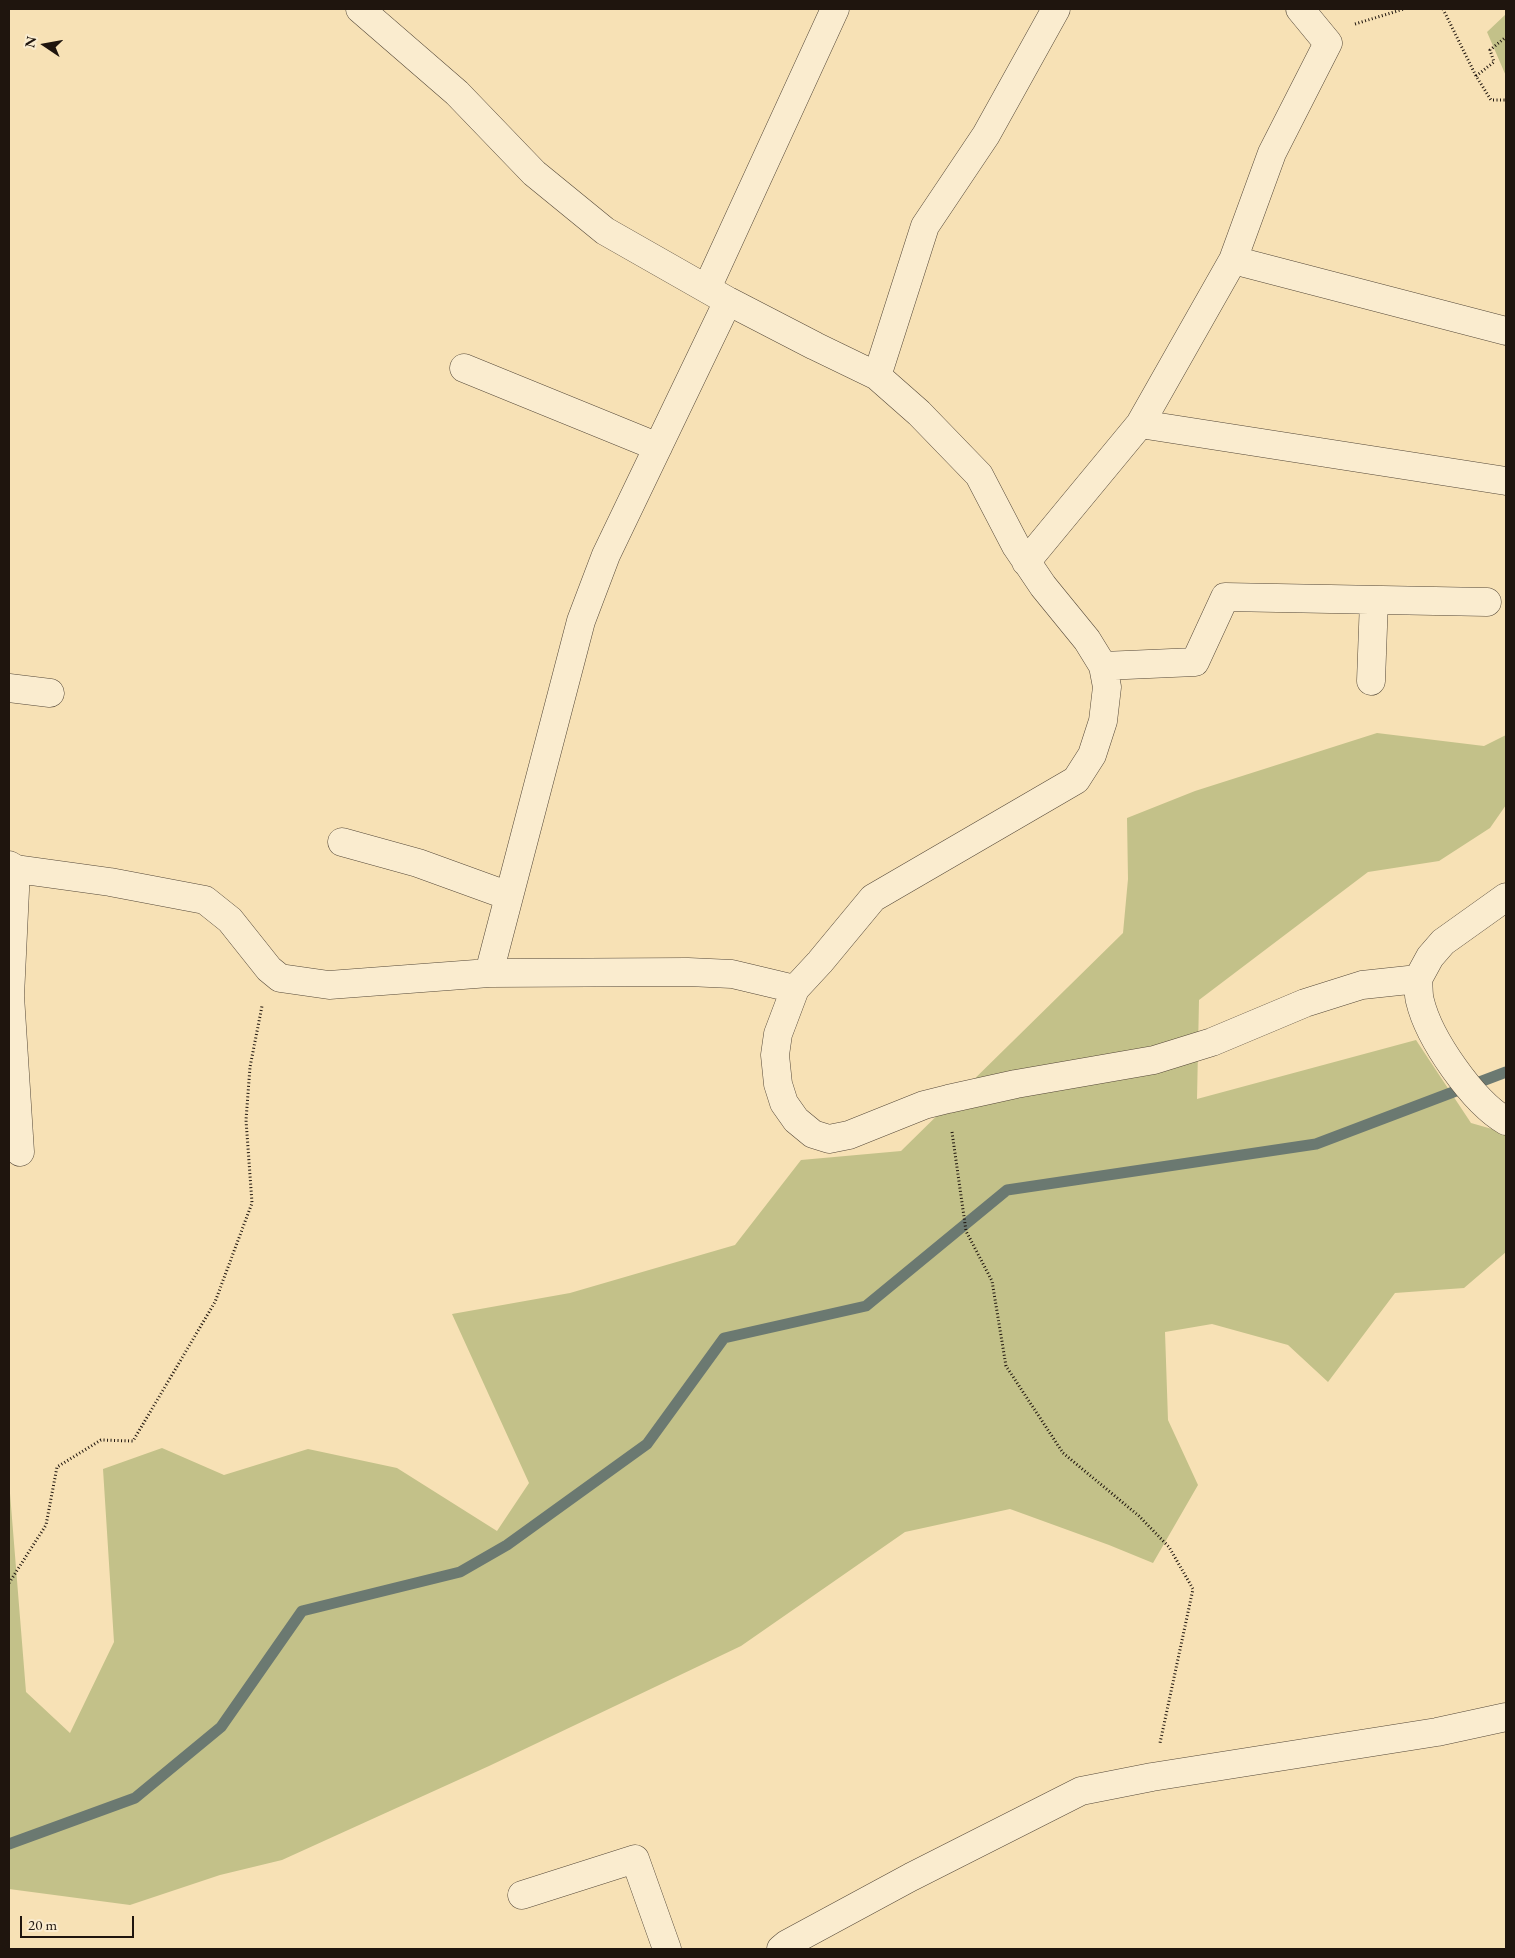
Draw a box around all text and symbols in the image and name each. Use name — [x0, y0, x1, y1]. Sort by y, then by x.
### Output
north arrow — [20, 20, 70, 70]
text: N — [20, 34, 40, 49]
scale bar — [22, 1906, 136, 1938]
text: 20 m — [28, 1915, 57, 1934]

